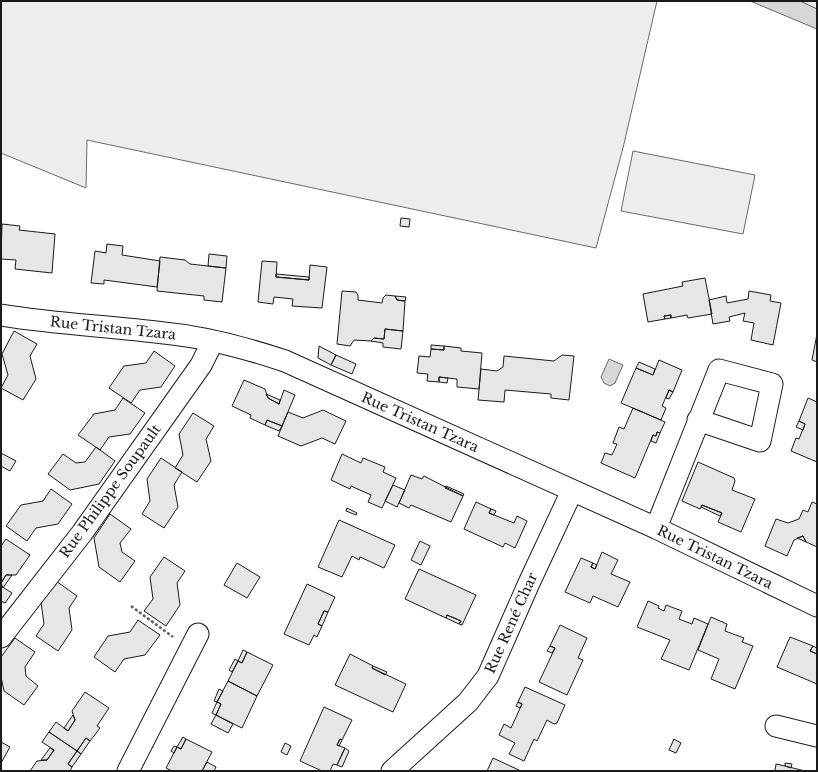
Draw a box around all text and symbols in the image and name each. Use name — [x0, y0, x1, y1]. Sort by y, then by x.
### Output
street label: Rue Tristan Tzara — [49, 312, 177, 344]
street label: Rue Tristan Tzara — [359, 388, 482, 456]
street label: Rue Philippe Soupault — [55, 420, 165, 561]
street label: Rue Tristan Tzara — [654, 521, 776, 593]
street label: Rue René Char — [481, 570, 541, 676]

